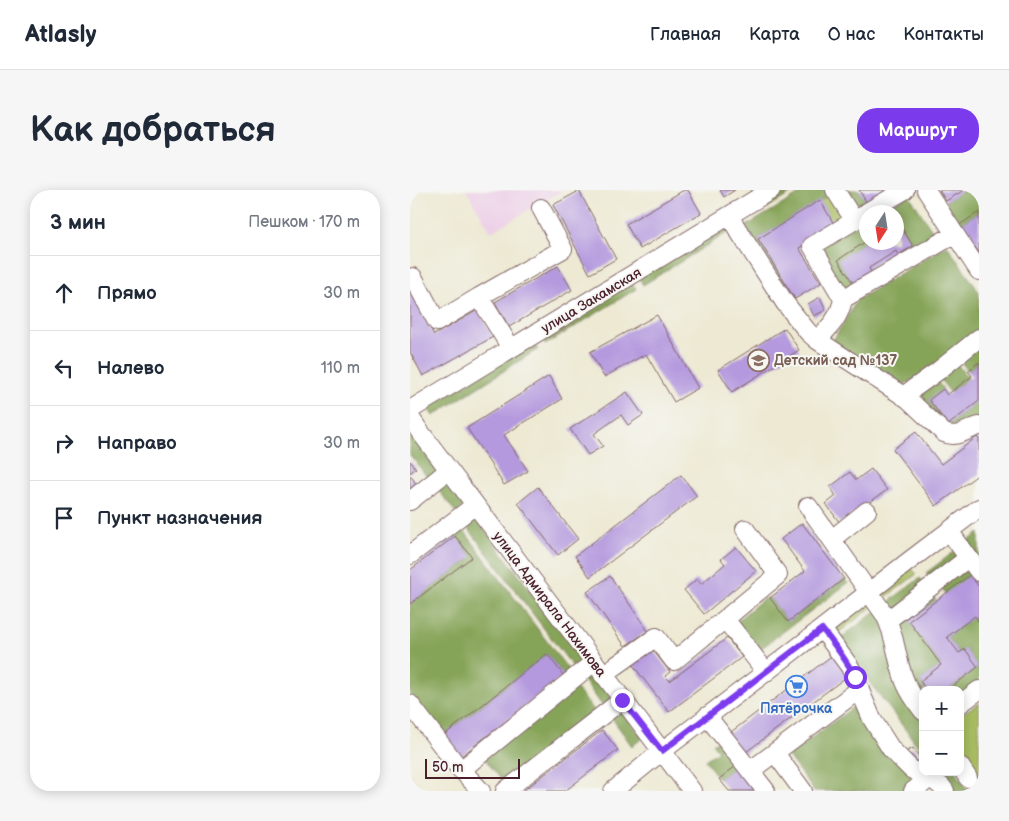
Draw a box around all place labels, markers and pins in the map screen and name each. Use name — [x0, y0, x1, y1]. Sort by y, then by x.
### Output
school or university icon: Детский сад №137 — [746, 348, 770, 372]
place label: Детский сад №137 — [774, 352, 897, 369]
supermarket icon: Пятёрочка — [784, 674, 808, 698]
place label: Пятёрочка — [760, 700, 833, 717]

